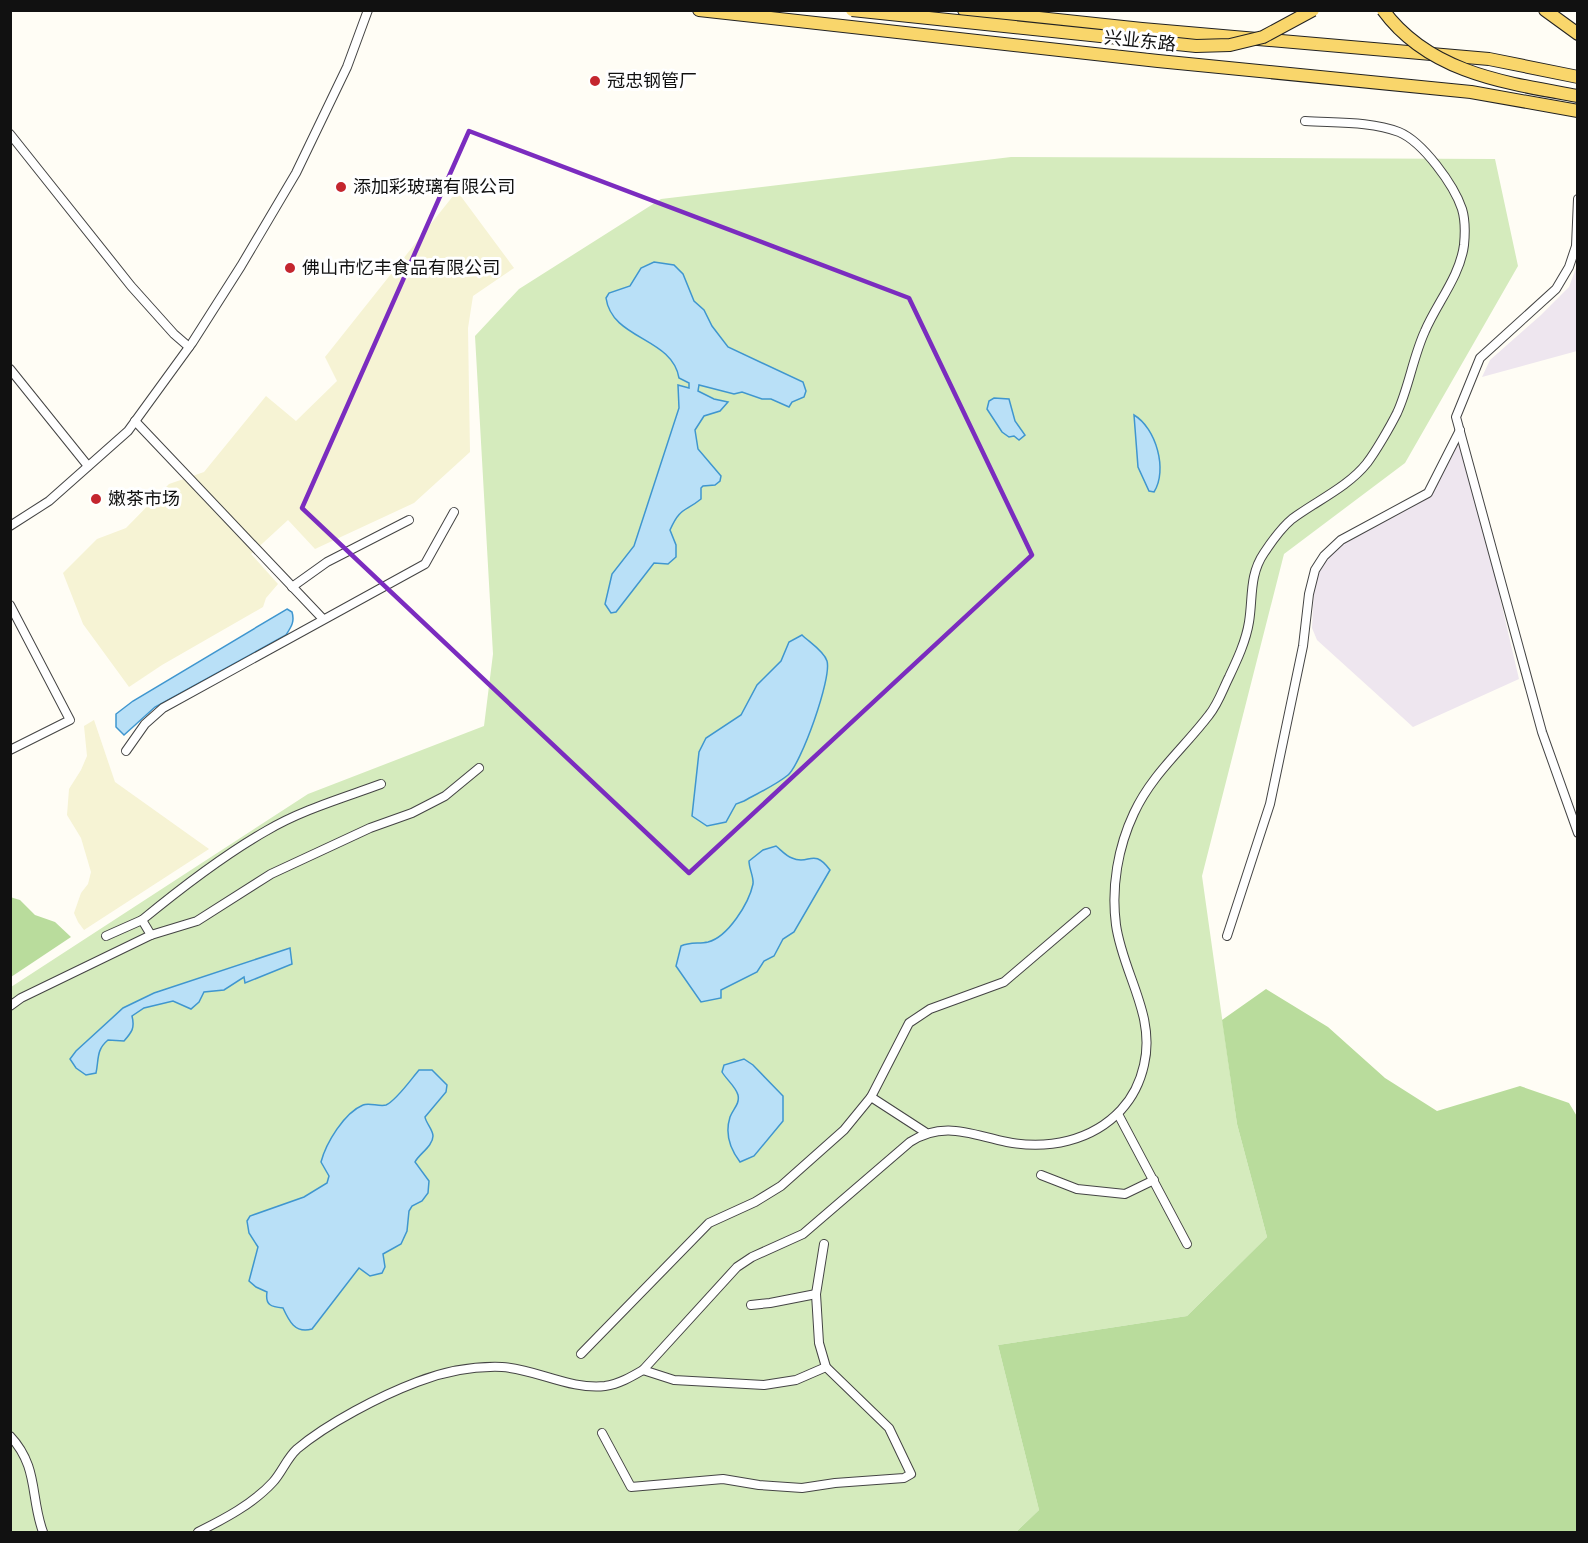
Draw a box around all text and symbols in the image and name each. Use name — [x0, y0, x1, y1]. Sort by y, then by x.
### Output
street label: 兴业东路 — [1103, 24, 1177, 57]
place label: 冠忠钢管厂 — [607, 68, 697, 93]
marker: 冠忠钢管厂 — [588, 74, 602, 88]
place label: 添加彩玻璃有限公司 — [353, 174, 515, 199]
marker: 添加彩玻璃有限公司 — [334, 180, 348, 194]
place label: 佛山市忆丰食品有限公司 — [302, 255, 500, 280]
marker: 佛山市忆丰食品有限公司 — [283, 261, 297, 275]
place label: 嫩茶市场 — [108, 486, 180, 511]
marker: 嫩茶市场 — [89, 492, 103, 506]

